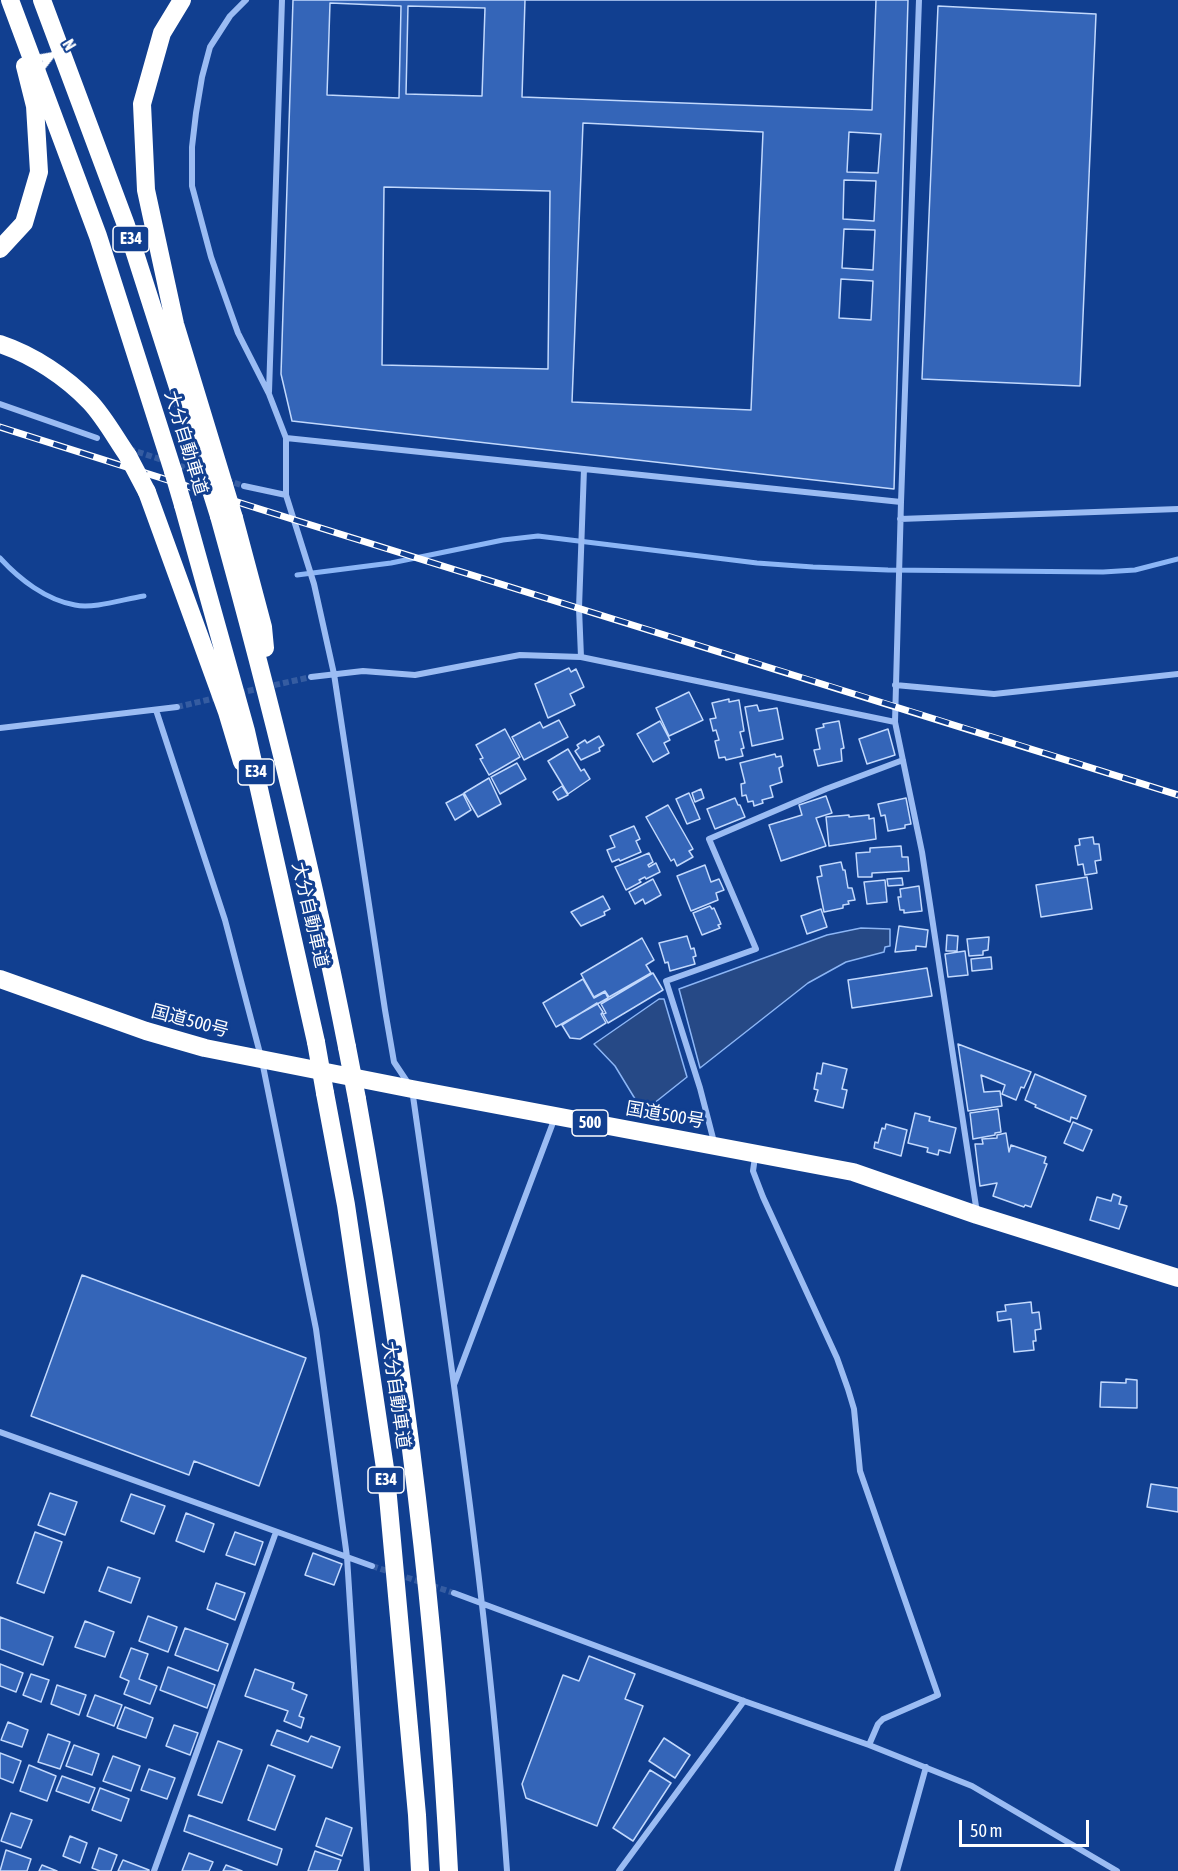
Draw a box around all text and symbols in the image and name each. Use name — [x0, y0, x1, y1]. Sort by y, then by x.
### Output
north arrow — [24, 24, 84, 84]
text: N — [59, 36, 80, 53]
road number: E34 — [113, 226, 149, 252]
street label: 大分自動車道 — [160, 388, 212, 498]
road number: E34 — [238, 759, 274, 785]
street label: 大分自動車道 — [287, 860, 333, 970]
street label: 国道500号 — [149, 1000, 231, 1042]
street label: 国道500号 — [624, 1097, 706, 1133]
road number: 500 — [572, 1110, 608, 1136]
street label: 大分自動車道 — [378, 1340, 414, 1450]
road number: E34 — [368, 1467, 404, 1493]
scale bar — [962, 1808, 1092, 1846]
text: 50 m — [970, 1820, 1002, 1841]

